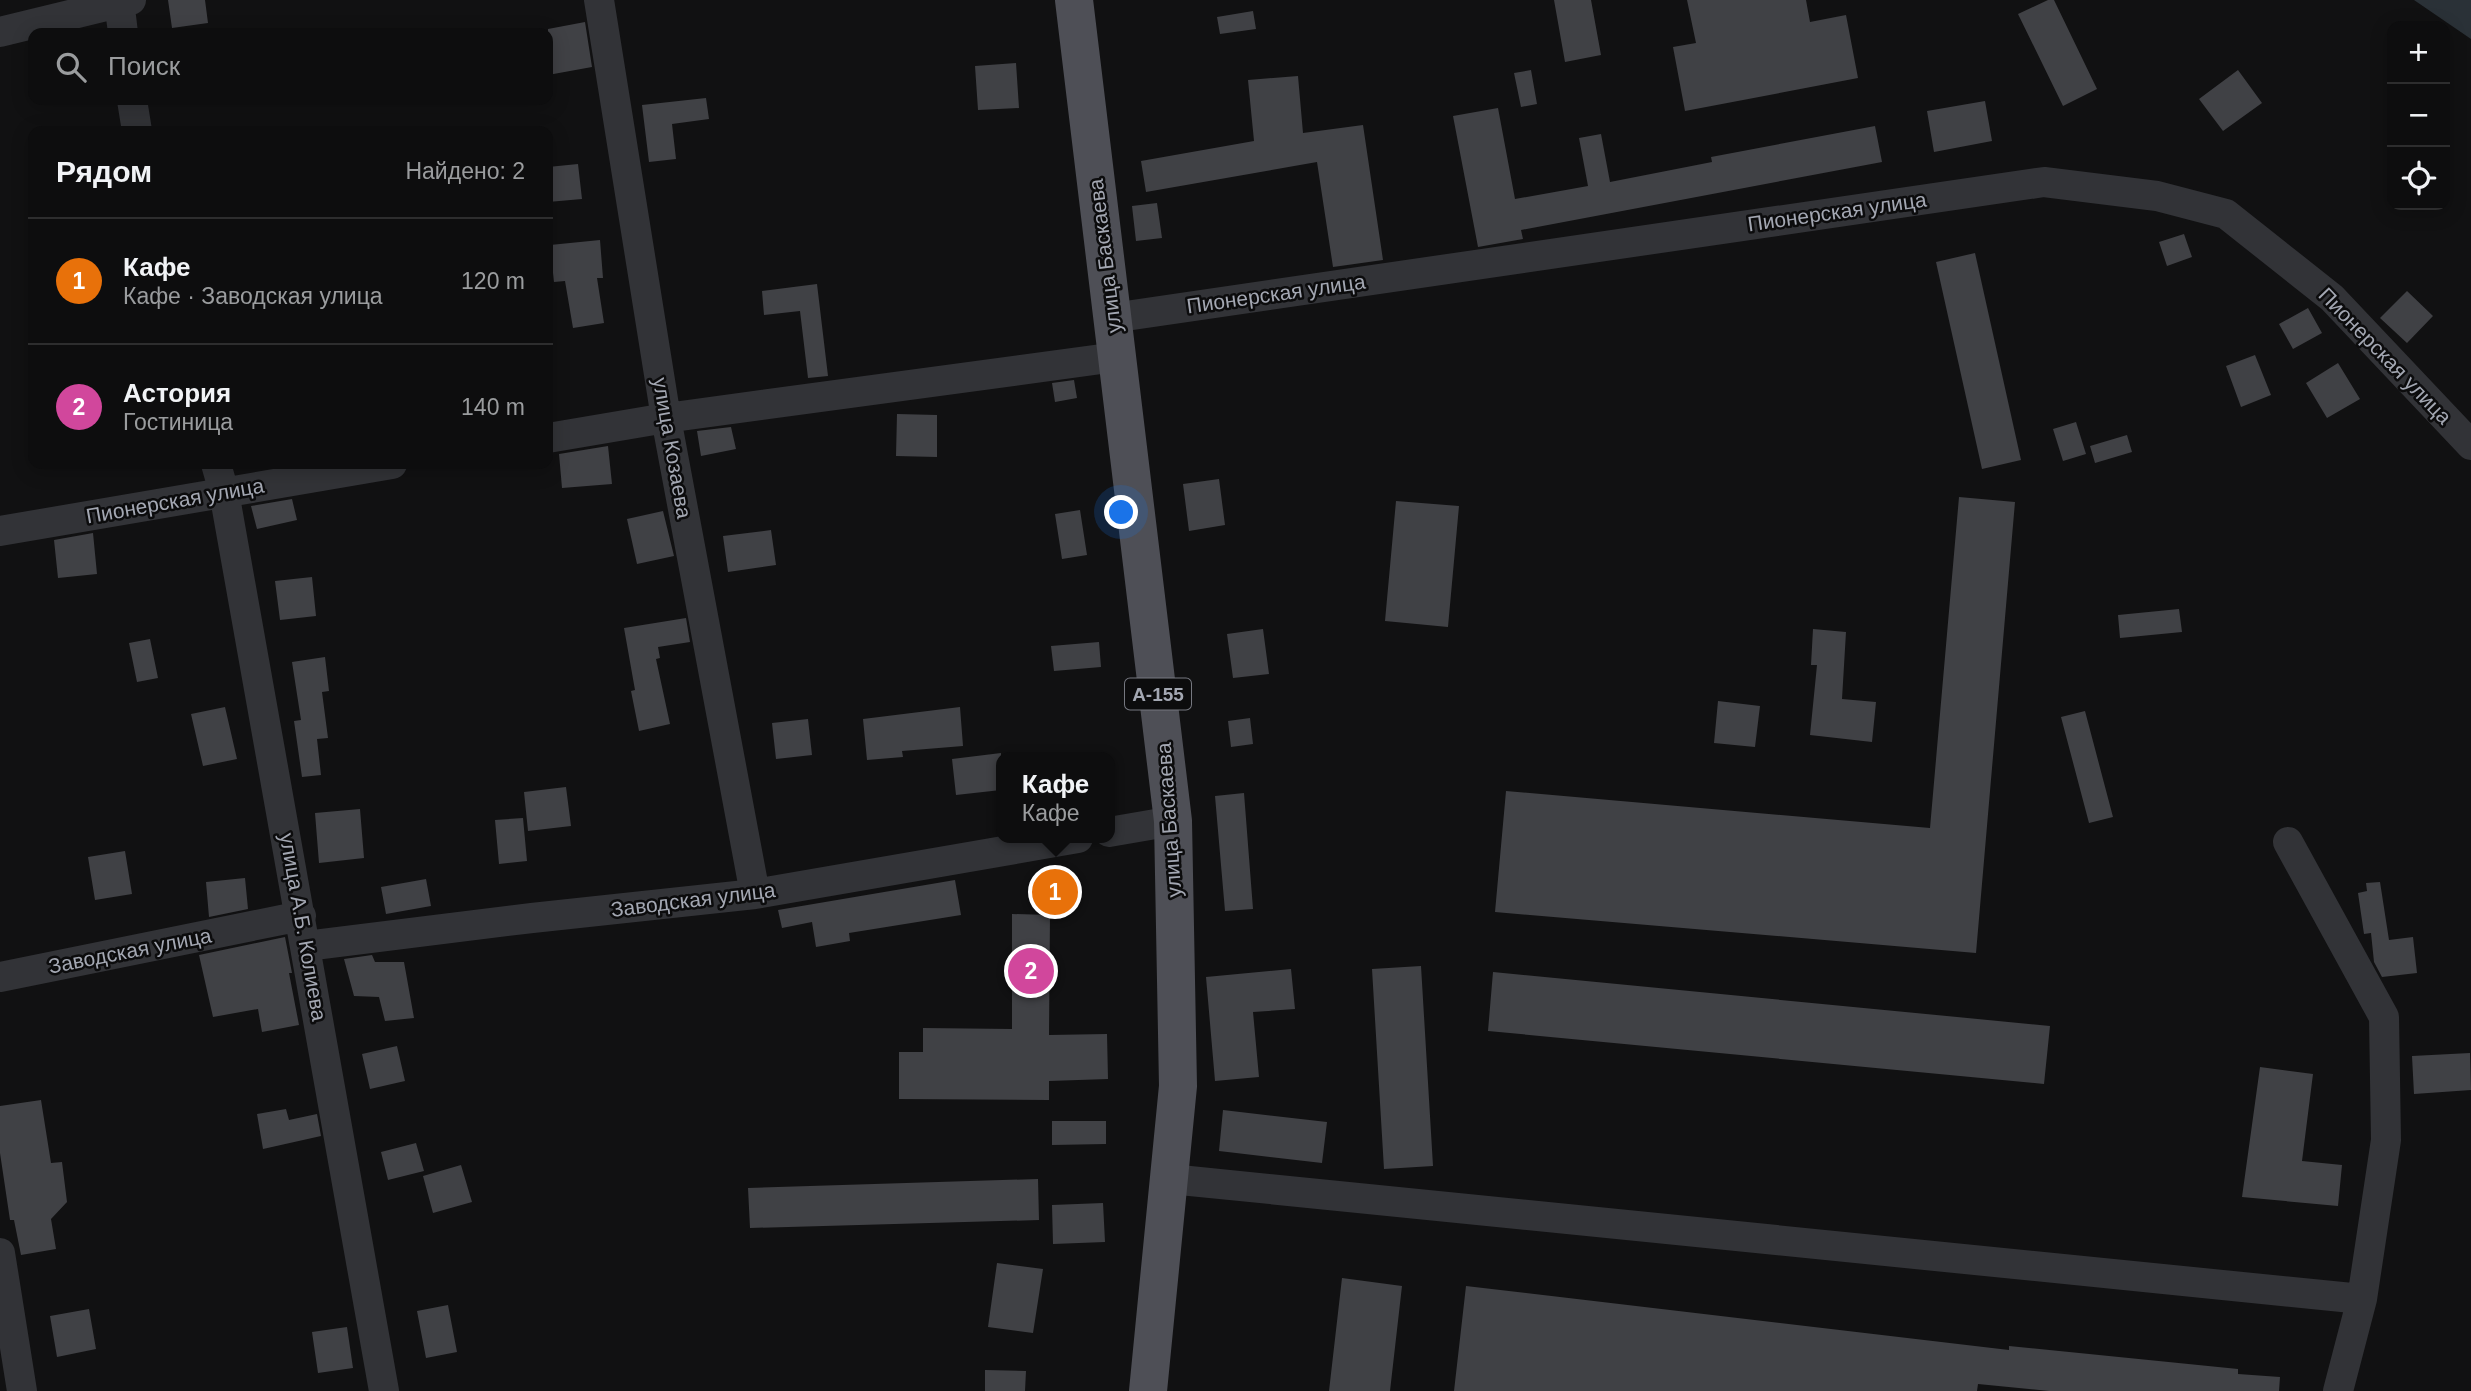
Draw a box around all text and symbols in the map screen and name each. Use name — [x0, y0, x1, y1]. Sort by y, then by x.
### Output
map controls — [2387, 21, 2450, 210]
button: + — [2387, 21, 2450, 84]
search box — [28, 28, 553, 105]
icon: search — [52, 48, 90, 86]
text: Поиск — [108, 51, 180, 81]
button: − — [2387, 84, 2450, 147]
button: locate — [2387, 147, 2450, 210]
text: Рядом — [56, 155, 152, 188]
text: Найдено: 2 — [405, 158, 525, 184]
street label: улица Баскаева — [1084, 177, 1125, 334]
street label: Пионерская улица — [1746, 188, 1928, 235]
text: Кафе — [123, 252, 191, 282]
text: 1 — [73, 268, 85, 294]
text: 120 m — [461, 268, 525, 294]
street label: Пионерская улица — [1185, 270, 1367, 317]
text: Кафе · Заводская улица — [123, 283, 383, 309]
street label: Пионерская улица — [2314, 283, 2456, 429]
street label: улица Козаева — [649, 376, 696, 521]
text: Астория — [123, 378, 231, 408]
text: 2 — [73, 394, 85, 420]
text: 140 m — [461, 394, 525, 420]
text: Гостиница — [123, 409, 233, 435]
street label: Пионерская улица — [84, 473, 266, 527]
your location — [1104, 495, 1138, 529]
road number: А-155 — [1125, 678, 1191, 709]
street label: улица Баскаева — [1152, 742, 1185, 898]
popup — [996, 752, 1115, 843]
text: Кафе — [1022, 769, 1089, 799]
text: Кафе — [1022, 800, 1080, 826]
street label: улица А.Б. Колиева — [276, 831, 331, 1023]
pin: 1 — [1032, 866, 1078, 918]
street label: Заводская улица — [609, 878, 777, 921]
street label: Заводская улица — [46, 923, 214, 978]
pin: 2 — [1008, 945, 1054, 997]

